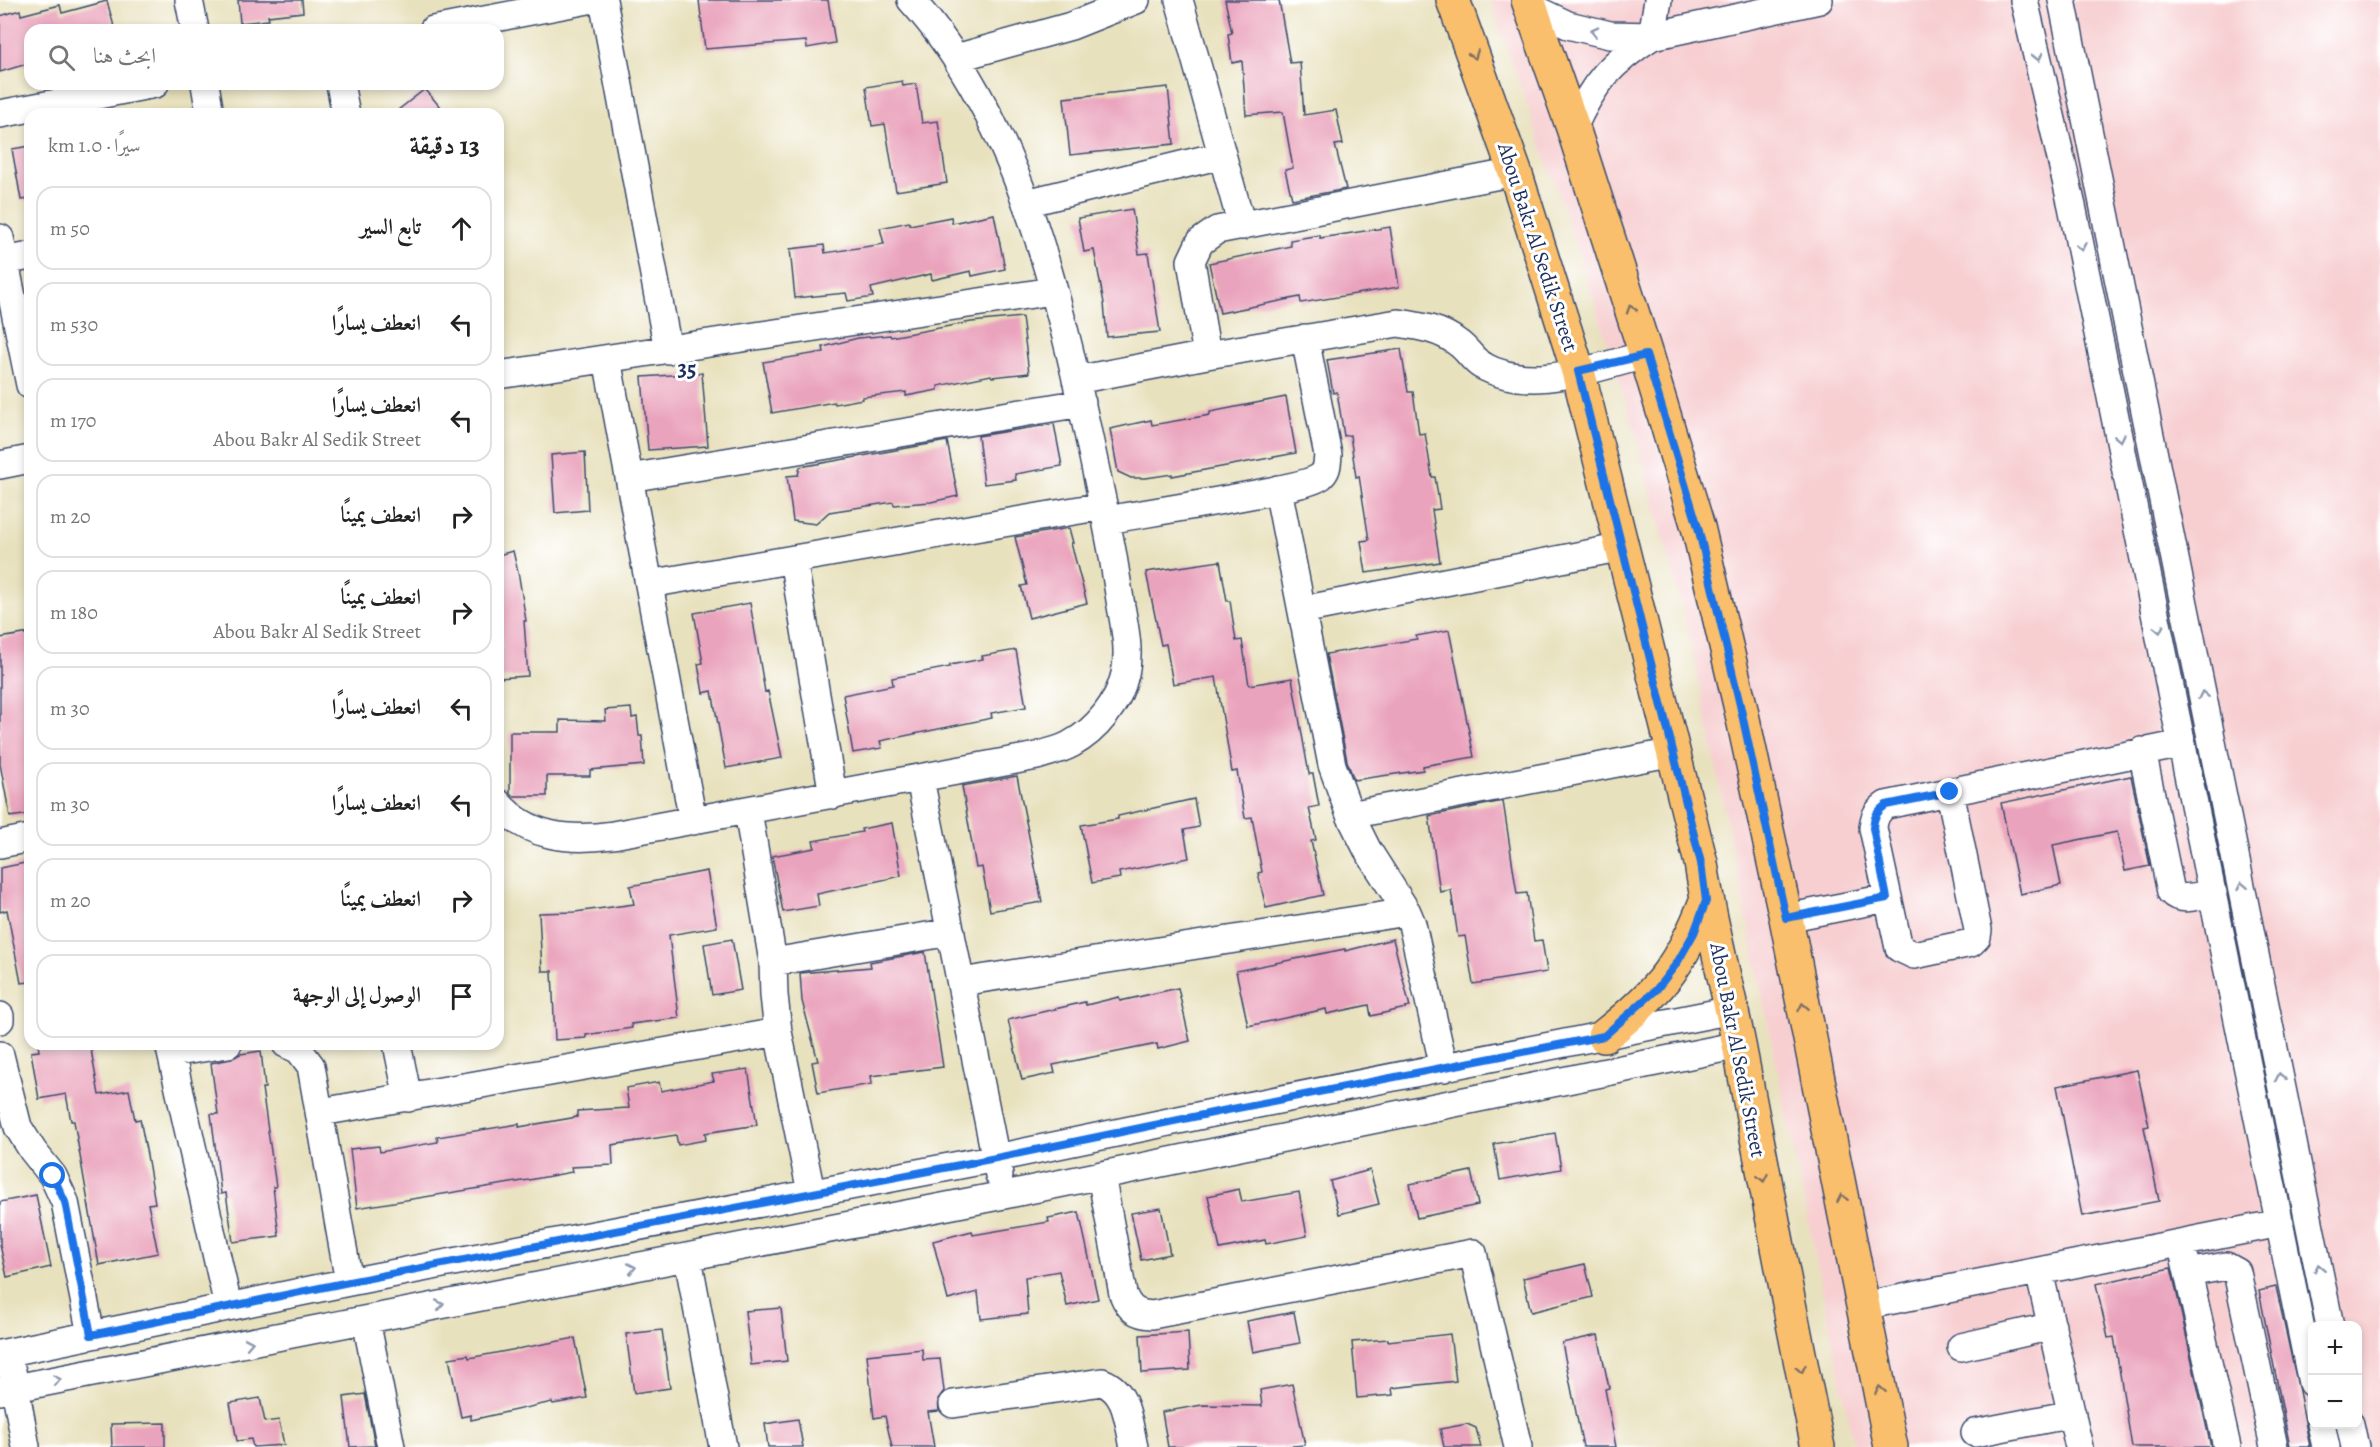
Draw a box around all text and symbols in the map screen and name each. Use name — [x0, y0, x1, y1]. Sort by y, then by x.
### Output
search box — [24, 24, 504, 90]
one-way arrow — [1589, 25, 1599, 38]
icon: search — [45, 41, 78, 74]
text: ابحث هنا — [93, 41, 156, 71]
one-way arrow — [1467, 49, 1479, 60]
one-way arrow — [2030, 52, 2043, 62]
text: 13 دقيقة — [410, 128, 480, 163]
text: سيرًا · 1.0 km — [48, 132, 141, 159]
street label: Abou Bakr Al Sedik Street — [1491, 138, 1585, 355]
text: تابع السير — [360, 212, 421, 242]
icon: ahead — [445, 212, 478, 245]
text: 50 m — [50, 215, 90, 242]
one-way arrow — [2074, 242, 2087, 252]
one-way arrow — [1626, 304, 1638, 315]
text: انعطف يسارًا — [332, 308, 421, 338]
icon: left — [445, 308, 478, 341]
text: 530 m — [50, 311, 98, 338]
district label: 35 — [678, 354, 696, 384]
text: انعطف يسارًا — [332, 390, 421, 420]
icon: left — [445, 404, 478, 437]
text: 170 m — [50, 407, 97, 434]
text: Abou Bakr Al Sedik Street — [213, 426, 421, 453]
one-way arrow — [2112, 433, 2125, 443]
text: انعطف يمينًا — [341, 500, 421, 530]
icon: right — [445, 500, 478, 533]
text: 20 m — [50, 503, 91, 530]
text: انعطف يمينًا — [341, 582, 421, 612]
icon: right — [445, 596, 478, 629]
text: 180 m — [50, 599, 98, 626]
text: Abou Bakr Al Sedik Street — [213, 618, 421, 645]
one-way arrow — [2151, 624, 2164, 634]
one-way arrow — [2197, 690, 2210, 700]
text: انعطف يسارًا — [332, 692, 421, 722]
icon: left — [445, 692, 478, 725]
text: 30 m — [50, 695, 90, 722]
route end — [1936, 778, 1962, 804]
text: انعطف يسارًا — [332, 788, 421, 818]
icon: left — [445, 788, 478, 821]
text: 30 m — [50, 791, 90, 818]
one-way arrow — [2236, 881, 2249, 891]
text: انعطف يمينًا — [341, 884, 421, 914]
icon: right — [445, 884, 478, 917]
text: 20 m — [50, 887, 91, 914]
street label: Abou Bakr Al Sedik Street — [1703, 939, 1773, 1160]
text: الوصول إلى الوجهة — [293, 980, 421, 1010]
icon: arrive — [445, 980, 478, 1013]
one-way arrow — [1798, 1002, 1811, 1012]
one-way arrow — [2274, 1072, 2287, 1082]
route start — [39, 1162, 65, 1188]
one-way arrow — [1756, 1172, 1769, 1182]
one-way arrow — [1836, 1194, 1849, 1204]
one-way arrow — [626, 1262, 636, 1275]
one-way arrow — [2313, 1263, 2326, 1273]
one-way arrow — [435, 1299, 445, 1312]
map controls — [2308, 1321, 2362, 1429]
button: + — [2308, 1321, 2362, 1375]
one-way arrow — [244, 1337, 254, 1350]
one-way arrow — [1794, 1364, 1807, 1374]
one-way arrow — [52, 1374, 62, 1387]
button: − — [2308, 1375, 2362, 1429]
one-way arrow — [1874, 1385, 1887, 1395]

